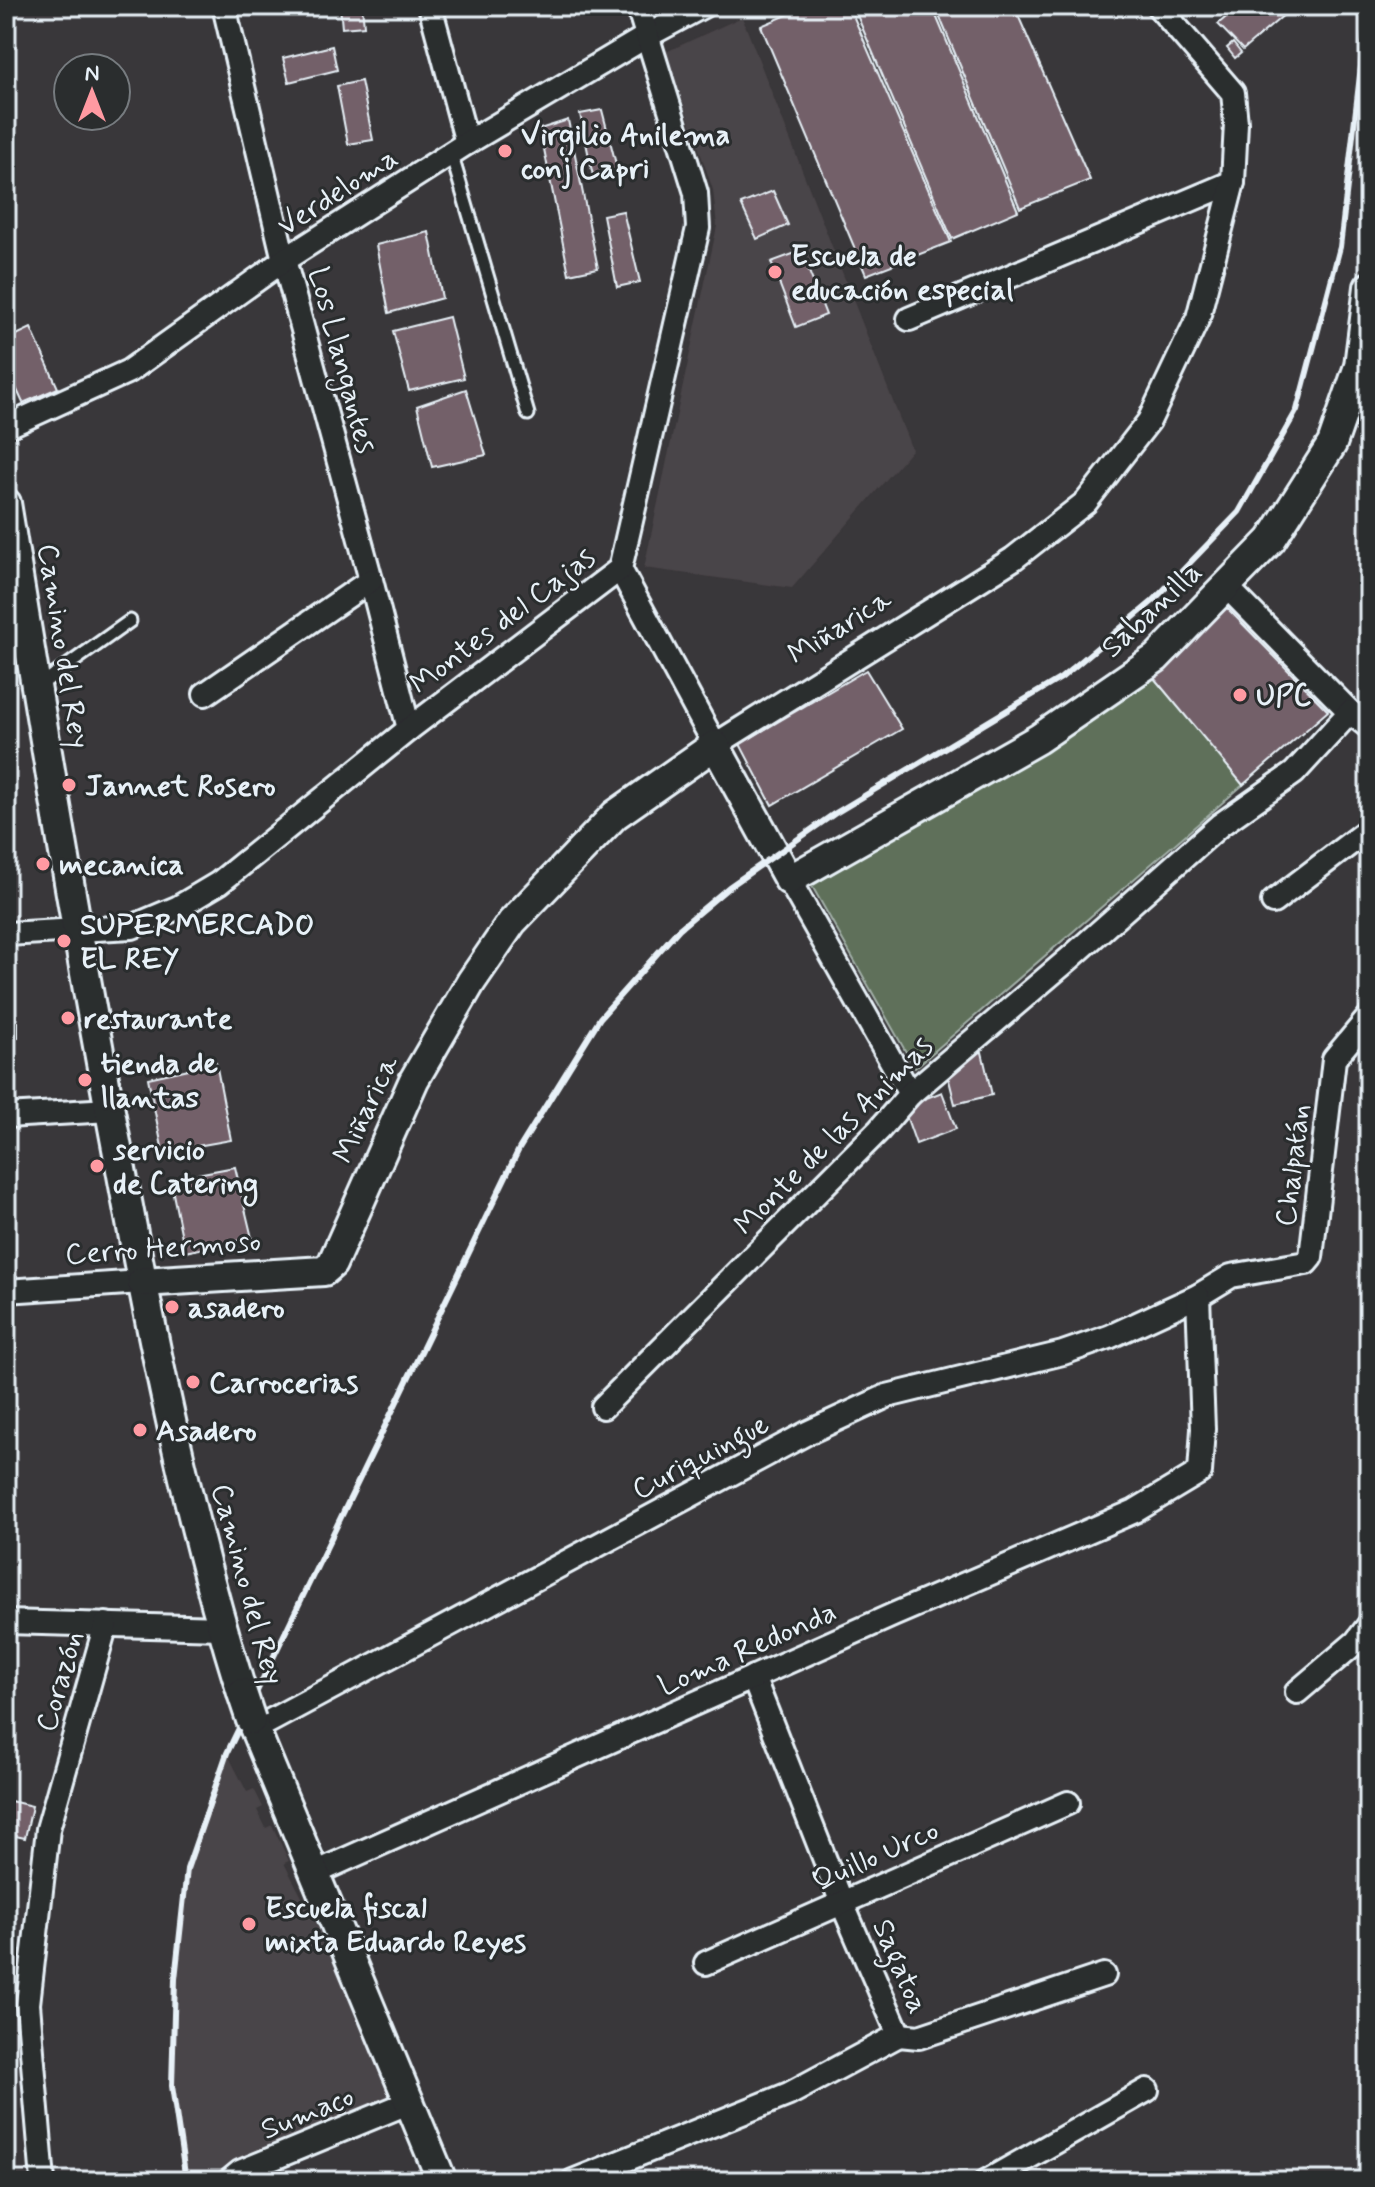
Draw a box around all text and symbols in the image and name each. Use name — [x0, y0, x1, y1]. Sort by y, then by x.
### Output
north arrow — [52, 52, 132, 132]
text: N — [85, 60, 99, 88]
place label: Virgilio Anilema conj Capri — [521, 116, 730, 190]
street label: Verdeloma — [270, 139, 406, 246]
marker: Virgilio Anilema conj Capri — [496, 142, 514, 160]
place label: Escuela de educación especial — [791, 237, 1014, 310]
street label: Los Llangantes — [296, 263, 385, 458]
marker: Escuela de educación especial — [766, 263, 784, 281]
street label: Montes del Cajas — [402, 539, 604, 704]
street label: Camino del Rey — [27, 541, 98, 751]
street label: Sabanilla — [1093, 553, 1211, 667]
street label: Miñarica — [781, 580, 900, 674]
place label: UPC — [1256, 677, 1311, 716]
marker: UPC — [1231, 686, 1249, 704]
place label: Jannet Rosero — [85, 767, 276, 806]
marker: Jannet Rosero — [60, 776, 78, 794]
place label: mecanica — [59, 846, 184, 885]
marker: mecanica — [34, 855, 52, 873]
place label: SUPERMERCADO EL REY — [80, 906, 314, 979]
marker: SUPERMERCADO EL REY — [55, 932, 73, 950]
place label: restaurante — [84, 1000, 233, 1039]
marker: restaurante — [59, 1009, 77, 1027]
street label: Monte de las Animas — [726, 1028, 942, 1244]
place label: tienda de llantas — [101, 1045, 218, 1118]
street label: Miñarica — [324, 1048, 409, 1170]
marker: tienda de llantas — [76, 1071, 94, 1089]
street label: Chalpatán — [1267, 1102, 1320, 1229]
place label: servicio de Catering — [112, 1131, 258, 1207]
marker: servicio de Catering — [88, 1157, 106, 1175]
street label: Cerro Hermoso — [64, 1222, 262, 1275]
place label: asadero — [188, 1289, 285, 1328]
marker: asadero — [163, 1298, 181, 1316]
place label: Carrocerias — [209, 1364, 358, 1403]
marker: Carrocerias — [184, 1373, 202, 1391]
street label: Curiquingue — [625, 1405, 778, 1512]
place label: Asadero — [156, 1412, 257, 1451]
marker: Asadero — [131, 1421, 149, 1439]
street label: Camino del Rey — [201, 1479, 292, 1689]
street label: Loma Redonda — [652, 1593, 843, 1706]
street label: Corazón — [27, 1626, 93, 1737]
street label: Quillo Urco — [806, 1811, 945, 1902]
place label: Escuela fiscal mixta Eduardo Reyes — [265, 1889, 526, 1962]
street label: Sagatoa — [860, 1913, 937, 2021]
marker: Escuela fiscal mixta Eduardo Reyes — [240, 1915, 258, 1933]
street label: Sumaco — [255, 2077, 360, 2150]

